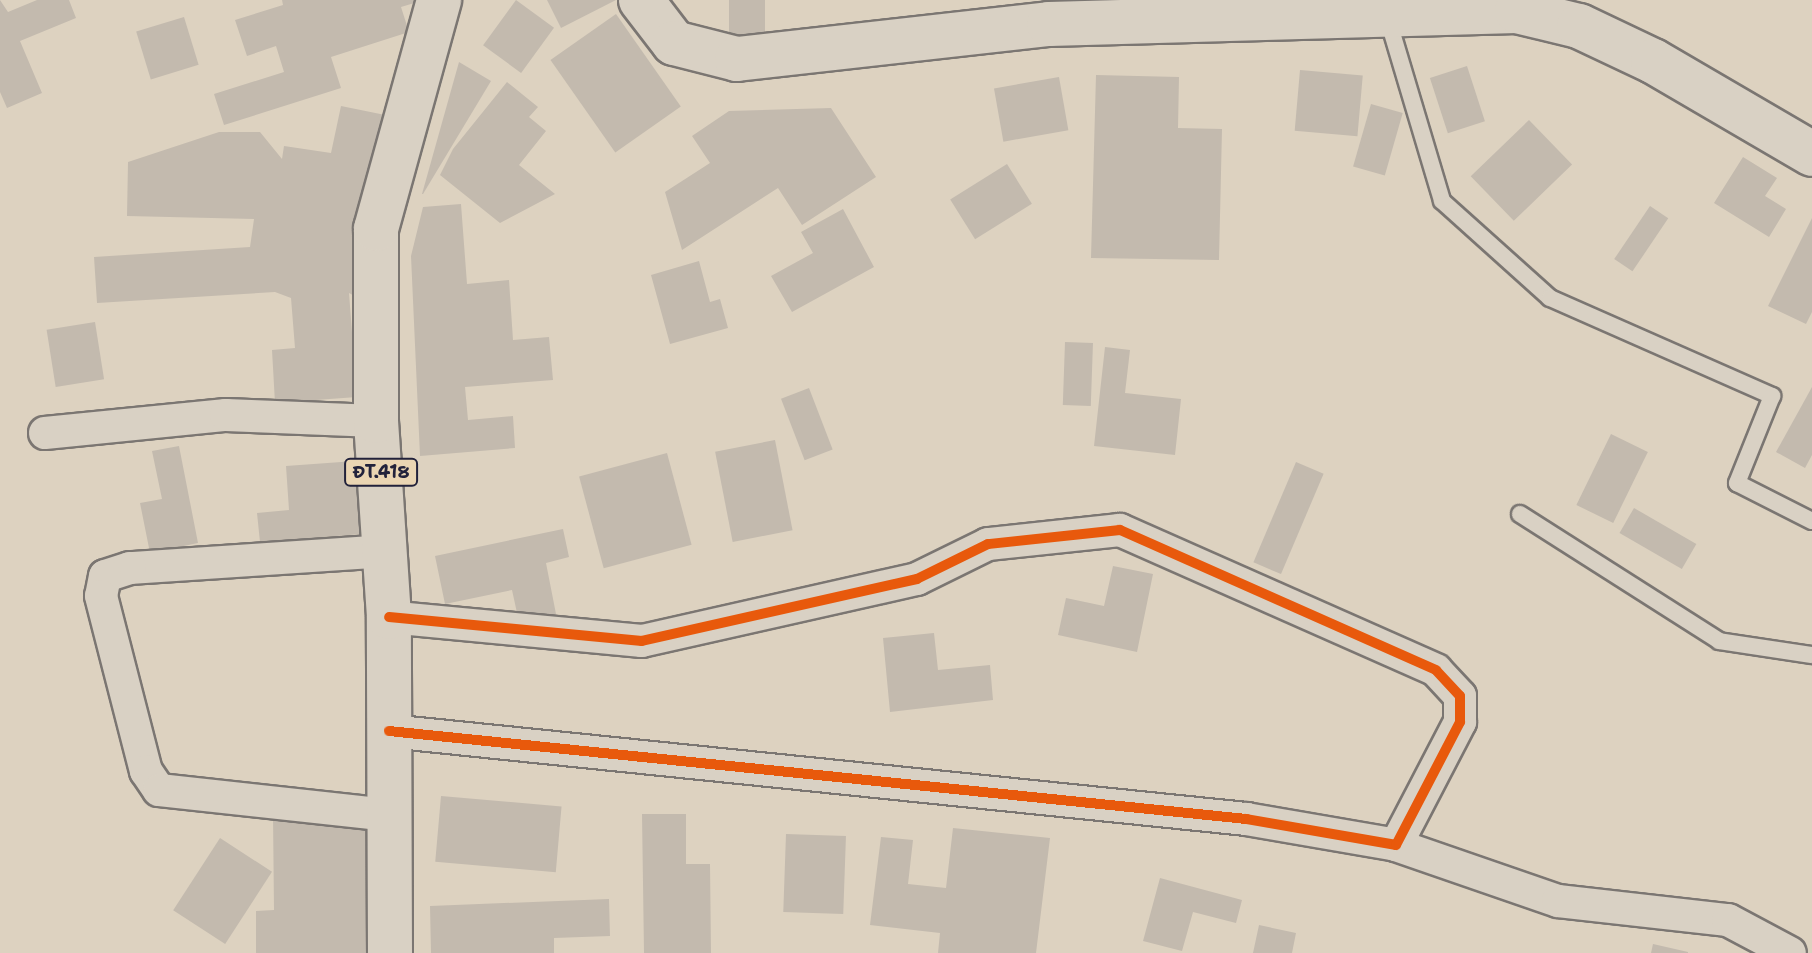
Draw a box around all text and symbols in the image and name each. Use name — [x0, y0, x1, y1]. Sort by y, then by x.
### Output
road number: ĐT.418 — [343, 458, 419, 486]

